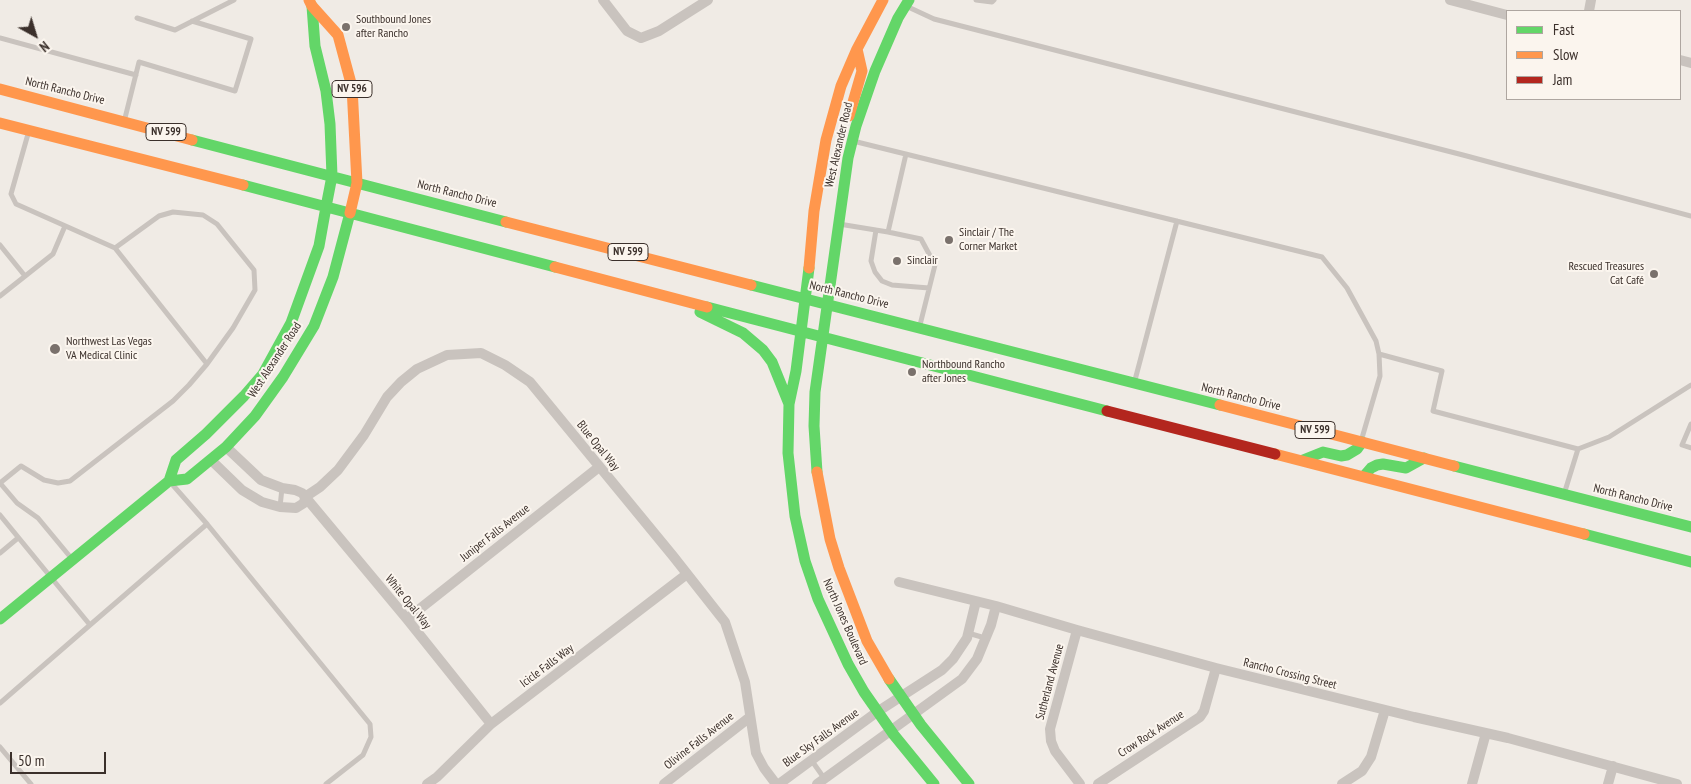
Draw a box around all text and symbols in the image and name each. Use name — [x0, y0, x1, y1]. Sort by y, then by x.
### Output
north arrow — [10, 10, 60, 60]
legend — [1506, 10, 1681, 100]
place label: Southbound Jones after Rancho — [356, 13, 431, 41]
text: Fast — [1553, 20, 1574, 39]
marker: Southbound Jones after Rancho — [340, 21, 352, 33]
text: N — [36, 37, 53, 56]
text: Slow — [1553, 45, 1578, 64]
text: Jam — [1553, 70, 1572, 89]
street label: North Rancho Drive — [24, 74, 106, 108]
road number: NV 596 — [332, 80, 372, 98]
street label: West Alexander Road — [822, 101, 856, 189]
road number: NV 599 — [146, 124, 186, 140]
street label: North Rancho Drive — [416, 177, 498, 211]
place label: Sinclair / The Corner Market — [959, 226, 1017, 254]
marker: Sinclair / The Corner Market — [943, 234, 955, 246]
road number: NV 599 — [608, 243, 648, 260]
place label: Sinclair — [907, 254, 938, 268]
marker: Sinclair — [891, 255, 903, 267]
place label: Rescued Treasures Cat Café — [1569, 260, 1644, 288]
marker: Rescued Treasures Cat Café — [1648, 268, 1660, 280]
street label: North Rancho Drive — [808, 278, 890, 312]
street label: West Alexander Road — [245, 320, 305, 400]
place label: Northwest Las Vegas VA Medical Clinic — [66, 335, 152, 363]
marker: Northwest Las Vegas VA Medical Clinic — [48, 342, 62, 356]
place label: Northbound Rancho after Jones — [922, 358, 1005, 386]
marker: Northbound Rancho after Jones — [906, 366, 918, 378]
street label: North Rancho Drive — [1200, 380, 1282, 414]
street label: Blue Opal Way — [574, 418, 622, 474]
road number: NV 599 — [1295, 422, 1335, 438]
street label: North Rancho Drive — [1592, 481, 1674, 515]
street label: Juniper Falls Avenue — [457, 501, 533, 565]
street label: White Opal Way — [382, 572, 434, 632]
street label: North Jones Boulevard — [820, 577, 870, 667]
street label: Icicle Falls Way — [517, 641, 577, 691]
street label: Sutherland Avenue — [1033, 642, 1067, 722]
street label: Rancho Crossing Street — [1242, 655, 1338, 693]
street label: Blue Sky Falls Avenue — [780, 706, 862, 770]
street label: Crow Rock Avenue — [1115, 707, 1187, 761]
street label: Olivine Falls Avenue — [661, 709, 737, 773]
scale bar — [12, 742, 109, 774]
text: 50 m — [18, 751, 44, 770]

